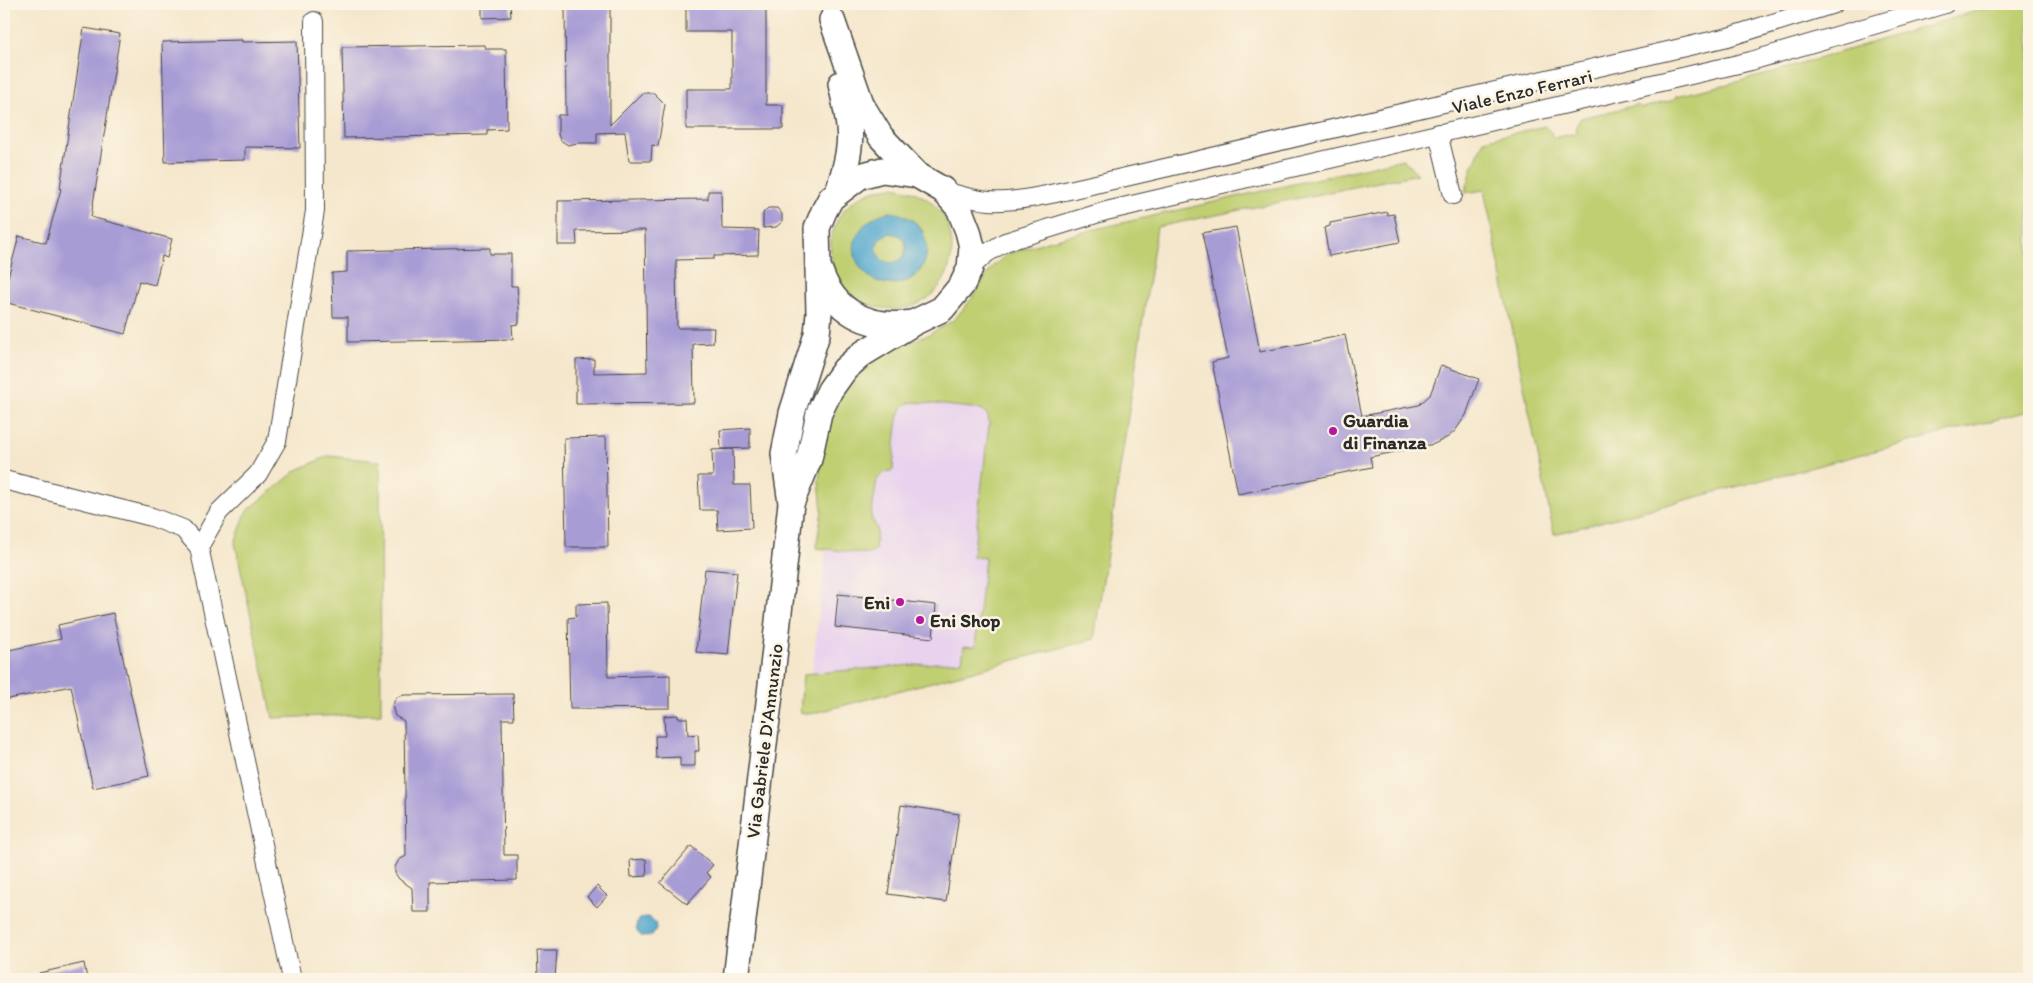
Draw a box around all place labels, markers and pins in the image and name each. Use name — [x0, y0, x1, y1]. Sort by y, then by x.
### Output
place label: Guardia di Finanza — [1343, 409, 1428, 454]
marker: Guardia di Finanza — [1327, 425, 1339, 437]
place label: Eni — [864, 591, 890, 614]
marker: Eni — [894, 596, 906, 608]
place label: Eni Shop — [930, 609, 1000, 632]
marker: Eni Shop — [914, 614, 926, 626]

